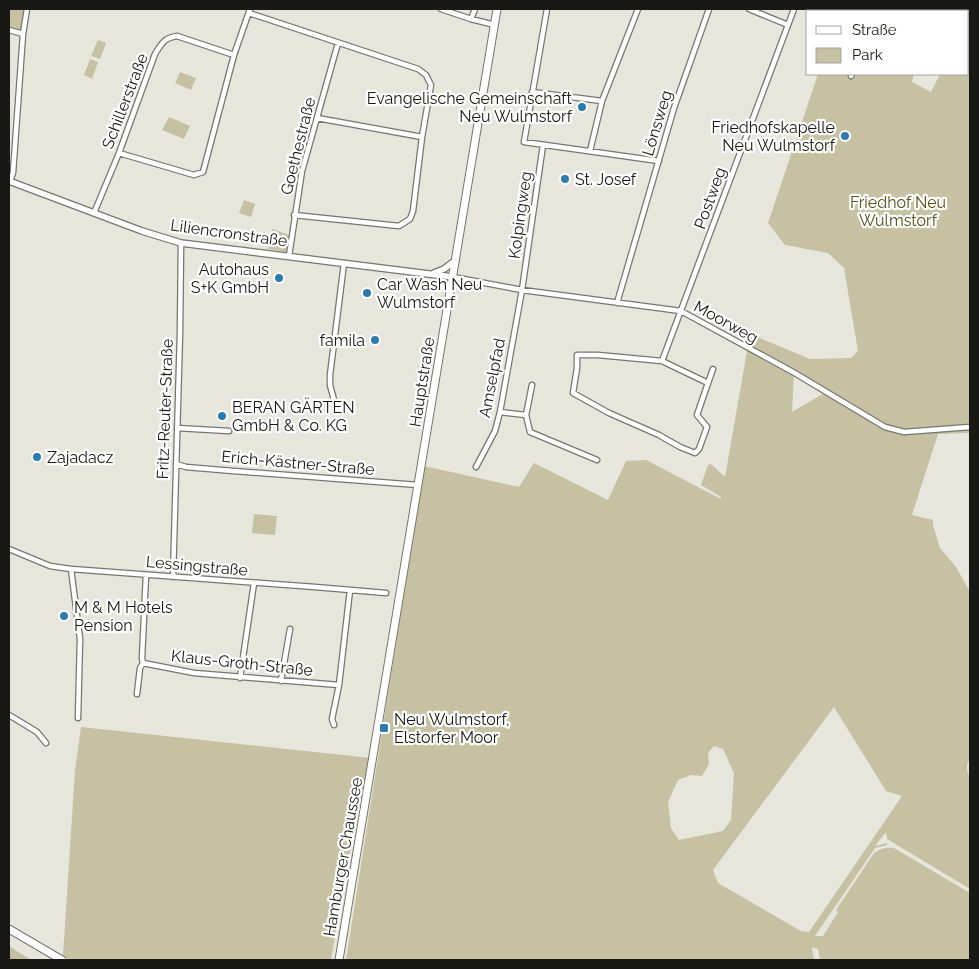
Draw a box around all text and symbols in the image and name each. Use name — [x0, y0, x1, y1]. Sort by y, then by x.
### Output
legend — [806, 10, 969, 75]
text: Straße — [852, 21, 897, 39]
text: Park — [852, 46, 883, 64]
street label: Schillerstraße — [98, 51, 152, 151]
street label: Lönsweg — [638, 88, 676, 158]
place label: Evangelische Gemeinschaft Neu Wulmstorf — [367, 89, 573, 126]
street label: Goethestraße — [277, 95, 319, 197]
marker: Evangelische Gemeinschaft Neu Wulmstorf — [576, 101, 588, 113]
place label: Friedhofskapelle Neu Wulmstorf — [711, 118, 836, 155]
marker: Friedhofskapelle Neu Wulmstorf — [839, 130, 851, 142]
street label: Postweg — [690, 164, 730, 232]
street label: Kolpingweg — [504, 170, 536, 260]
place label: St. Josef — [575, 170, 637, 189]
marker: St. Josef — [559, 173, 571, 185]
park label: Friedhof Neu Wulmstorf — [850, 193, 946, 230]
street label: Liliencronstraße — [169, 215, 289, 251]
place label: Autohaus S+K GmbH — [191, 260, 269, 297]
marker: Autohaus S+K GmbH — [273, 272, 285, 284]
place label: Car Wash Neu Wulmstorf — [377, 275, 482, 312]
marker: Car Wash Neu Wulmstorf — [361, 287, 373, 299]
street label: Moorweg — [691, 297, 761, 347]
place label: famila — [320, 331, 365, 350]
marker: famila — [369, 334, 381, 346]
street label: Hauptstraße — [406, 336, 438, 428]
street label: Amselpfad — [475, 337, 509, 419]
street label: Fritz-Reuter-Straße — [153, 338, 177, 480]
place label: BERAN GÄRTEN GmbH & Co. KG — [232, 397, 355, 435]
marker: BERAN GÄRTEN GmbH & Co. KG — [216, 410, 228, 422]
street label: Erich-Kästner-Straße — [221, 447, 375, 479]
place label: Zajadacz — [47, 448, 114, 467]
marker: Zajadacz — [31, 451, 43, 463]
street label: Lessingstraße — [145, 552, 249, 580]
place label: M & M Hotels Pension — [74, 598, 173, 635]
marker: M & M Hotels Pension — [58, 610, 70, 622]
street label: Klaus-Groth-Straße — [170, 646, 314, 680]
place label: Neu Wulmstorf, Elstorfer Moor — [394, 710, 510, 747]
marker: Neu Wulmstorf, Elstorfer Moor — [378, 722, 390, 734]
street label: Hamburger Chaussee — [320, 776, 366, 938]

